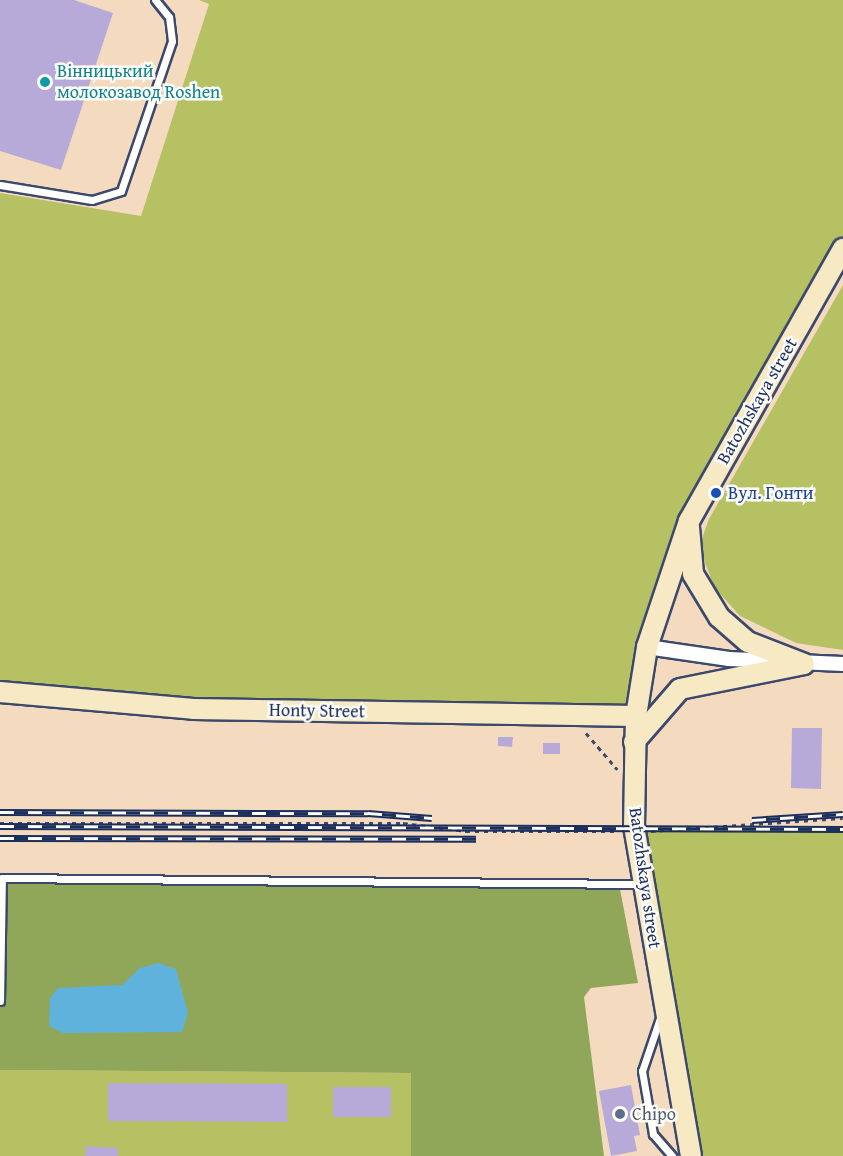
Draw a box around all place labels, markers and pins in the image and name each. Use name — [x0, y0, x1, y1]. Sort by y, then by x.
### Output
place label: Вінницький молокозавод Roshen — [57, 61, 220, 104]
marker: Вінницький молокозавод Roshen — [38, 75, 52, 89]
place label: Вул. Гонти — [728, 482, 813, 504]
marker: Вул. Гонти — [709, 486, 723, 500]
place label: Chipo — [632, 1103, 676, 1125]
marker: Chipo — [613, 1107, 627, 1121]

